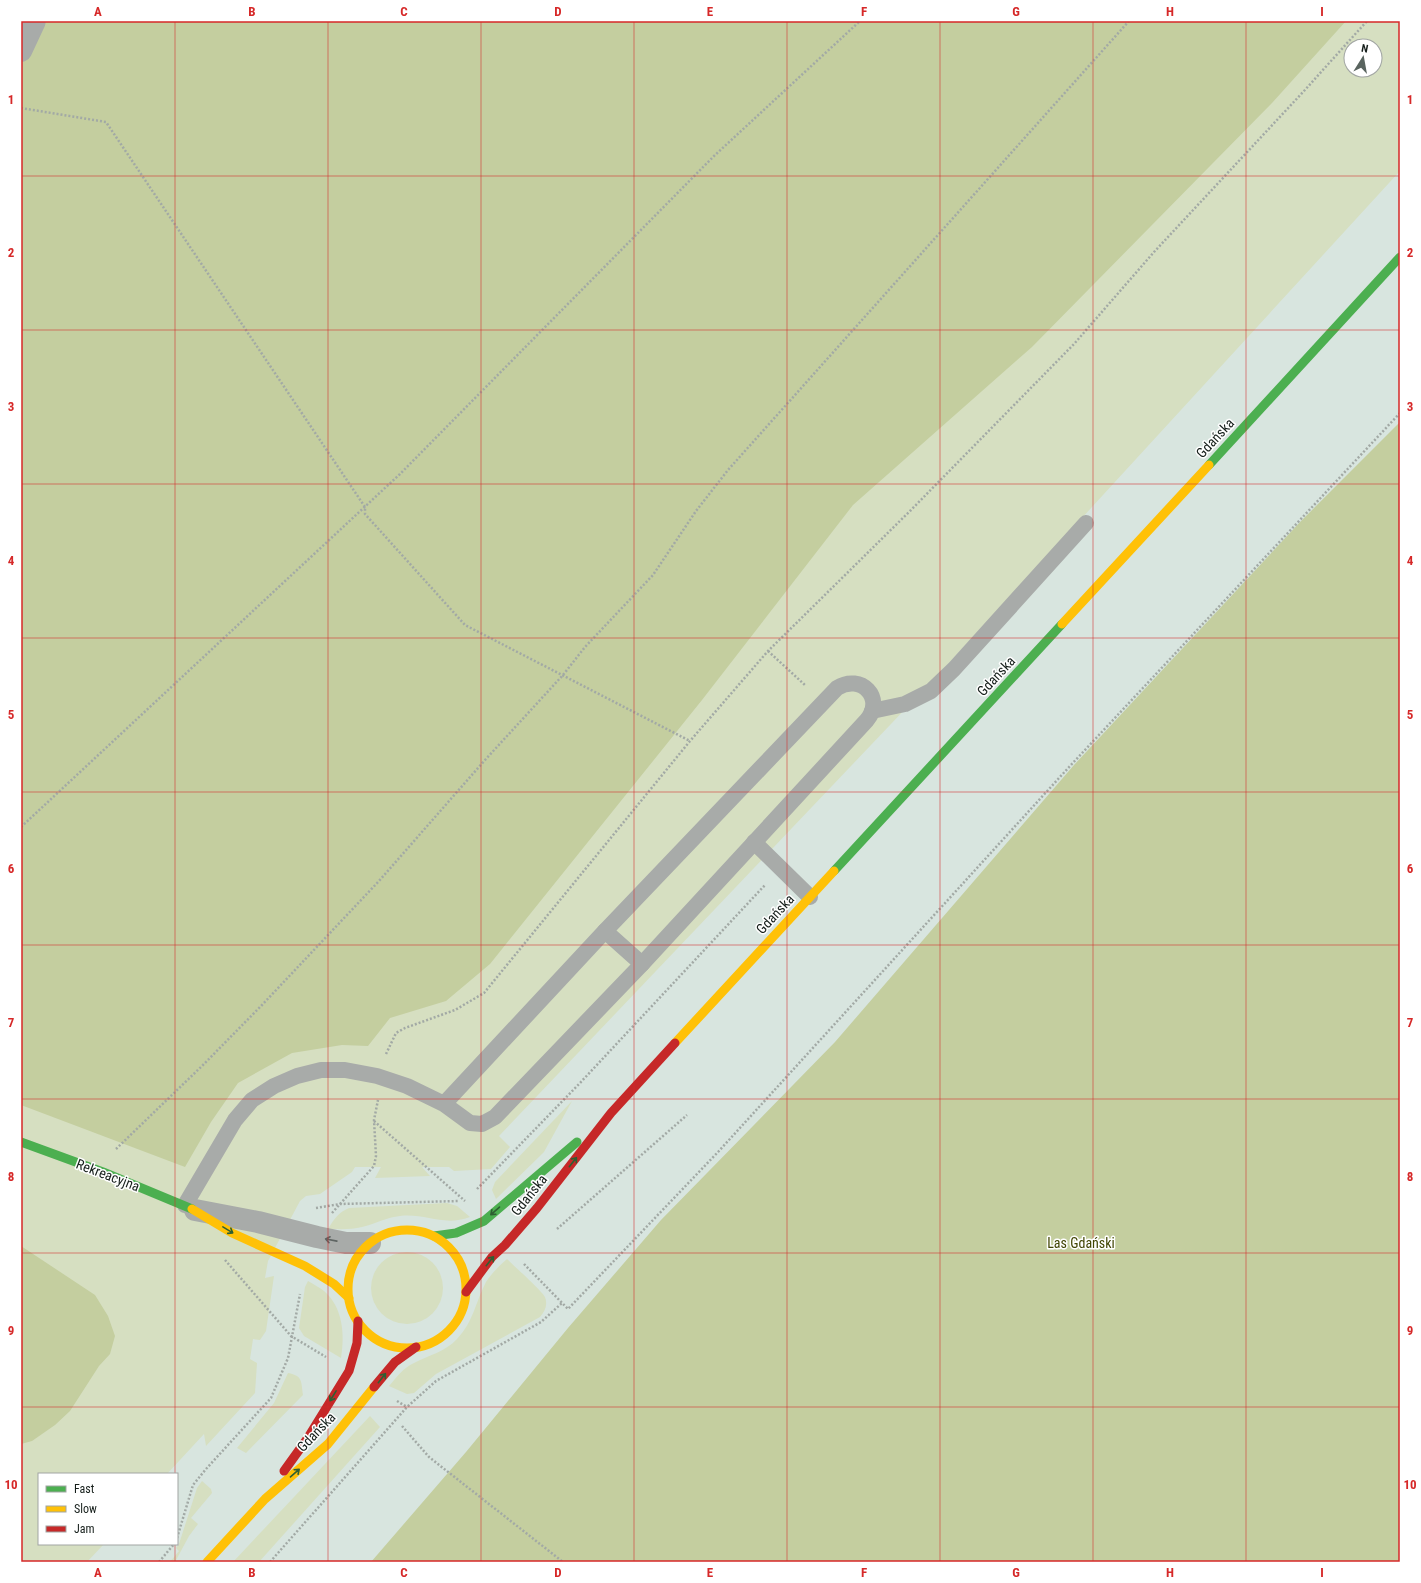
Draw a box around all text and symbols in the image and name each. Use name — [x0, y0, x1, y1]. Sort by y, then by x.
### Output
text: A — [94, 4, 102, 19]
text: B — [248, 4, 256, 19]
text: C — [400, 4, 408, 19]
text: D — [554, 4, 562, 19]
text: E — [707, 4, 714, 19]
text: F — [861, 4, 867, 19]
text: G — [1012, 4, 1020, 19]
text: H — [1166, 4, 1174, 19]
text: I — [1320, 4, 1324, 19]
north arrow — [1343, 38, 1383, 78]
text: N — [1360, 42, 1370, 56]
text: 1 — [8, 92, 14, 107]
text: 1 — [1407, 92, 1413, 107]
text: 2 — [8, 245, 15, 260]
text: 2 — [1407, 245, 1414, 260]
text: 3 — [8, 399, 14, 414]
text: 3 — [1407, 399, 1413, 414]
street label: Gdańska — [1193, 415, 1237, 461]
text: 4 — [8, 553, 15, 568]
text: 4 — [1407, 553, 1414, 568]
street label: Gdańska — [974, 653, 1018, 699]
text: 5 — [8, 707, 15, 722]
text: 5 — [1407, 707, 1414, 722]
text: 6 — [8, 861, 15, 876]
text: 6 — [1407, 861, 1414, 876]
street label: Gdańska — [753, 891, 797, 937]
text: 7 — [8, 1015, 15, 1030]
text: 7 — [1407, 1015, 1414, 1030]
street label: Rekreacyjna — [74, 1156, 142, 1194]
one-way arrow — [569, 1156, 578, 1167]
text: 8 — [8, 1169, 14, 1184]
text: 8 — [1407, 1169, 1413, 1184]
street label: Gdańska — [508, 1171, 550, 1219]
one-way arrow — [491, 1206, 501, 1215]
one-way arrow — [222, 1227, 234, 1235]
park label: Las Gdański — [1047, 1235, 1115, 1251]
one-way arrow — [325, 1236, 338, 1244]
one-way arrow — [485, 1255, 494, 1266]
text: 9 — [8, 1323, 14, 1338]
text: 9 — [1407, 1323, 1413, 1338]
one-way arrow — [378, 1372, 387, 1383]
one-way arrow — [329, 1390, 337, 1402]
street label: Gdańska — [294, 1409, 338, 1455]
one-way arrow — [289, 1469, 299, 1478]
legend — [38, 1473, 178, 1545]
text: 10 — [4, 1477, 18, 1492]
text: 10 — [1403, 1477, 1417, 1492]
text: Fast — [74, 1482, 95, 1496]
text: Slow — [74, 1502, 97, 1516]
text: Jam — [74, 1522, 95, 1536]
text: A — [94, 1565, 102, 1580]
text: B — [248, 1565, 256, 1580]
text: C — [400, 1565, 408, 1580]
text: D — [554, 1565, 562, 1580]
text: E — [707, 1565, 714, 1580]
text: F — [861, 1565, 867, 1580]
text: G — [1012, 1565, 1020, 1580]
text: H — [1166, 1565, 1174, 1580]
text: I — [1320, 1565, 1324, 1580]

